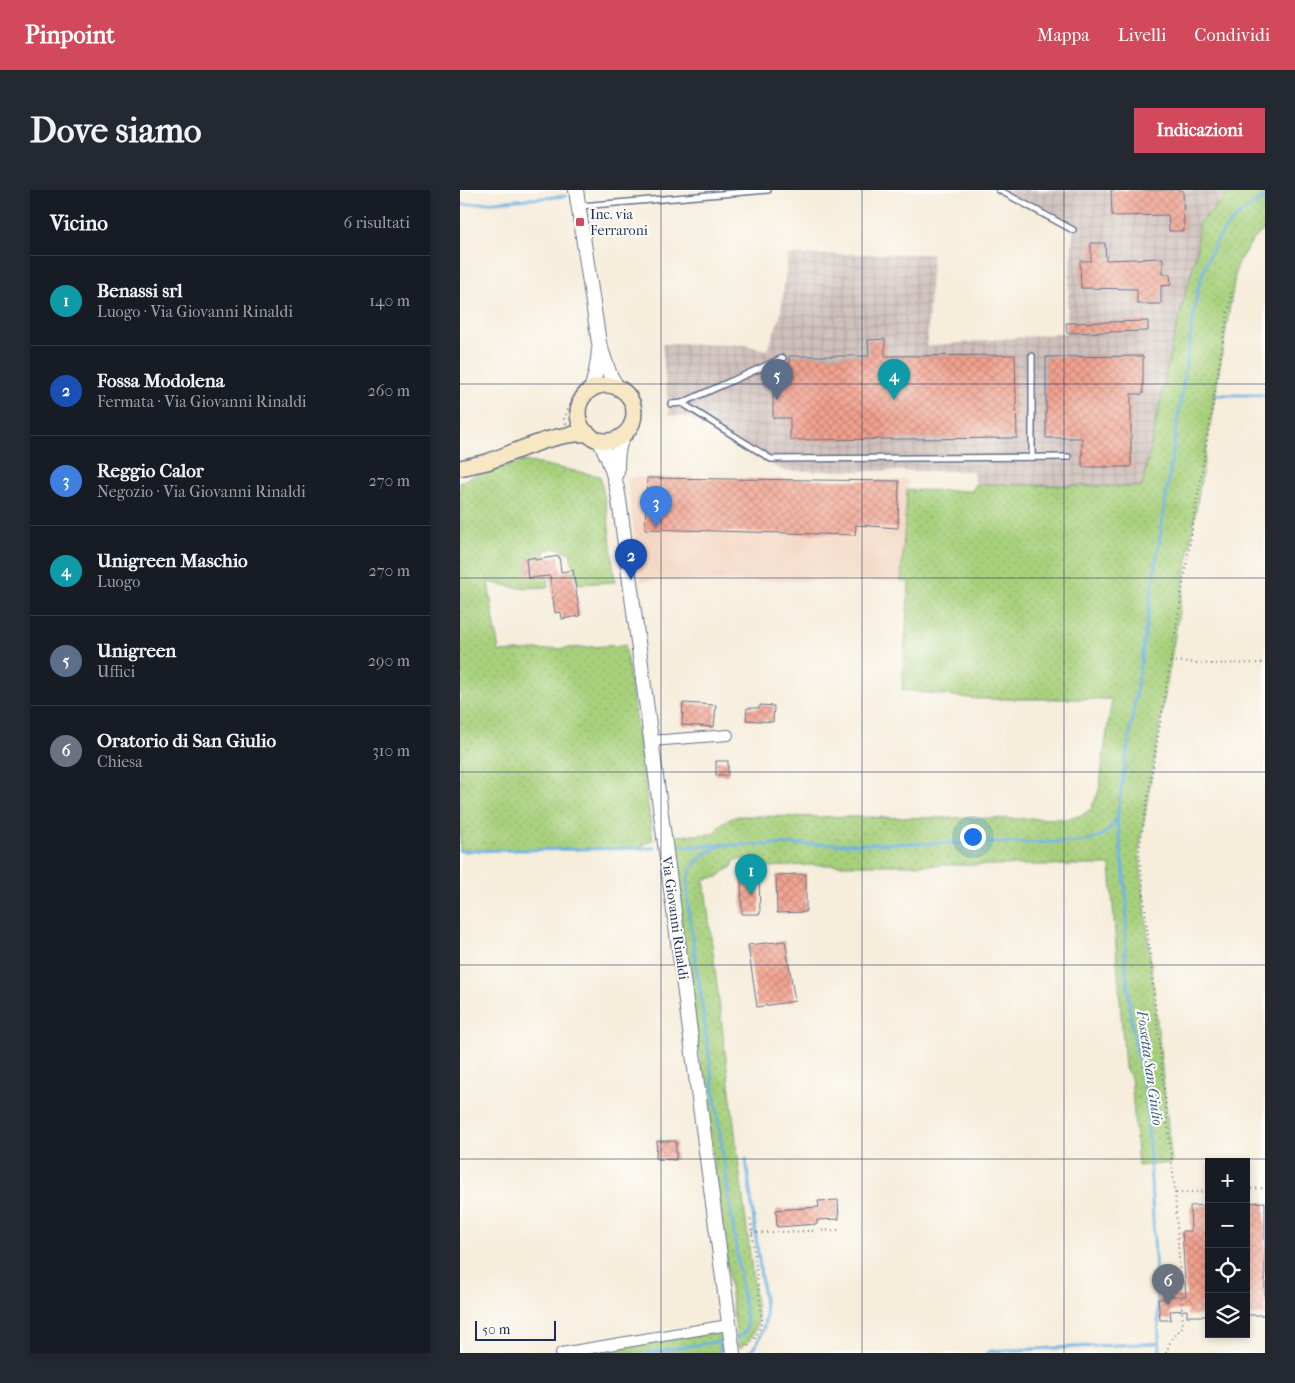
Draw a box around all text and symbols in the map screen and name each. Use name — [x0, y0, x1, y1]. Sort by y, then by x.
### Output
text: Pinpoint — [25, 21, 115, 49]
text: Mappa — [1037, 25, 1090, 46]
text: Livelli — [1118, 25, 1166, 46]
text: Condividi — [1194, 25, 1270, 46]
button: Indicazioni — [1134, 108, 1265, 153]
text: Dove siamo — [30, 110, 202, 151]
place label: Inc. via Ferraroni — [590, 206, 648, 239]
text: Vicino — [50, 211, 108, 235]
text: 6 risultati — [344, 213, 410, 232]
marker: Inc. via Ferraroni — [574, 216, 586, 228]
text: Benassi srl — [97, 280, 183, 302]
text: 1 — [63, 291, 69, 310]
text: 140 m — [369, 291, 410, 310]
text: Luogo · Via Giovanni Rinaldi — [97, 302, 293, 321]
pin: 5 — [761, 359, 793, 400]
pin: 4 — [878, 359, 910, 400]
text: Fossa Modolena — [97, 370, 225, 392]
text: 2 — [62, 381, 70, 400]
text: 260 m — [368, 381, 410, 400]
text: Fermata · Via Giovanni Rinaldi — [97, 392, 307, 411]
text: Reggio Calor — [97, 460, 204, 482]
text: 3 — [63, 471, 69, 490]
text: 270 m — [369, 471, 410, 490]
text: Negozio · Via Giovanni Rinaldi — [97, 482, 306, 501]
pin: 3 — [640, 486, 672, 527]
pin: 2 — [615, 539, 647, 580]
text: Unigreen Maschio — [97, 550, 248, 572]
text: 4 — [61, 561, 71, 580]
text: 270 m — [369, 561, 410, 580]
text: Luogo — [97, 572, 140, 591]
text: Unigreen — [97, 640, 176, 662]
text: 5 — [63, 651, 69, 670]
text: 290 m — [368, 651, 410, 670]
text: Uffici — [97, 662, 135, 681]
text: Oratorio di San Giulio — [97, 730, 276, 752]
text: 6 — [62, 741, 70, 760]
text: 310 m — [372, 741, 410, 760]
text: Chiesa — [97, 752, 143, 771]
your location — [960, 824, 986, 850]
street label: Via Giovanni Rinaldi — [658, 854, 692, 981]
pin: 1 — [735, 854, 767, 895]
water label: Fossetta San Giulio — [1133, 1008, 1167, 1127]
map controls — [1205, 1158, 1250, 1338]
button: + — [1205, 1158, 1250, 1203]
button: − — [1205, 1203, 1250, 1248]
button: locate — [1205, 1248, 1250, 1293]
pin: 6 — [1152, 1264, 1184, 1305]
button: layers — [1205, 1293, 1250, 1338]
scale bar — [475, 1318, 556, 1341]
text: 50 m — [482, 1321, 510, 1338]

